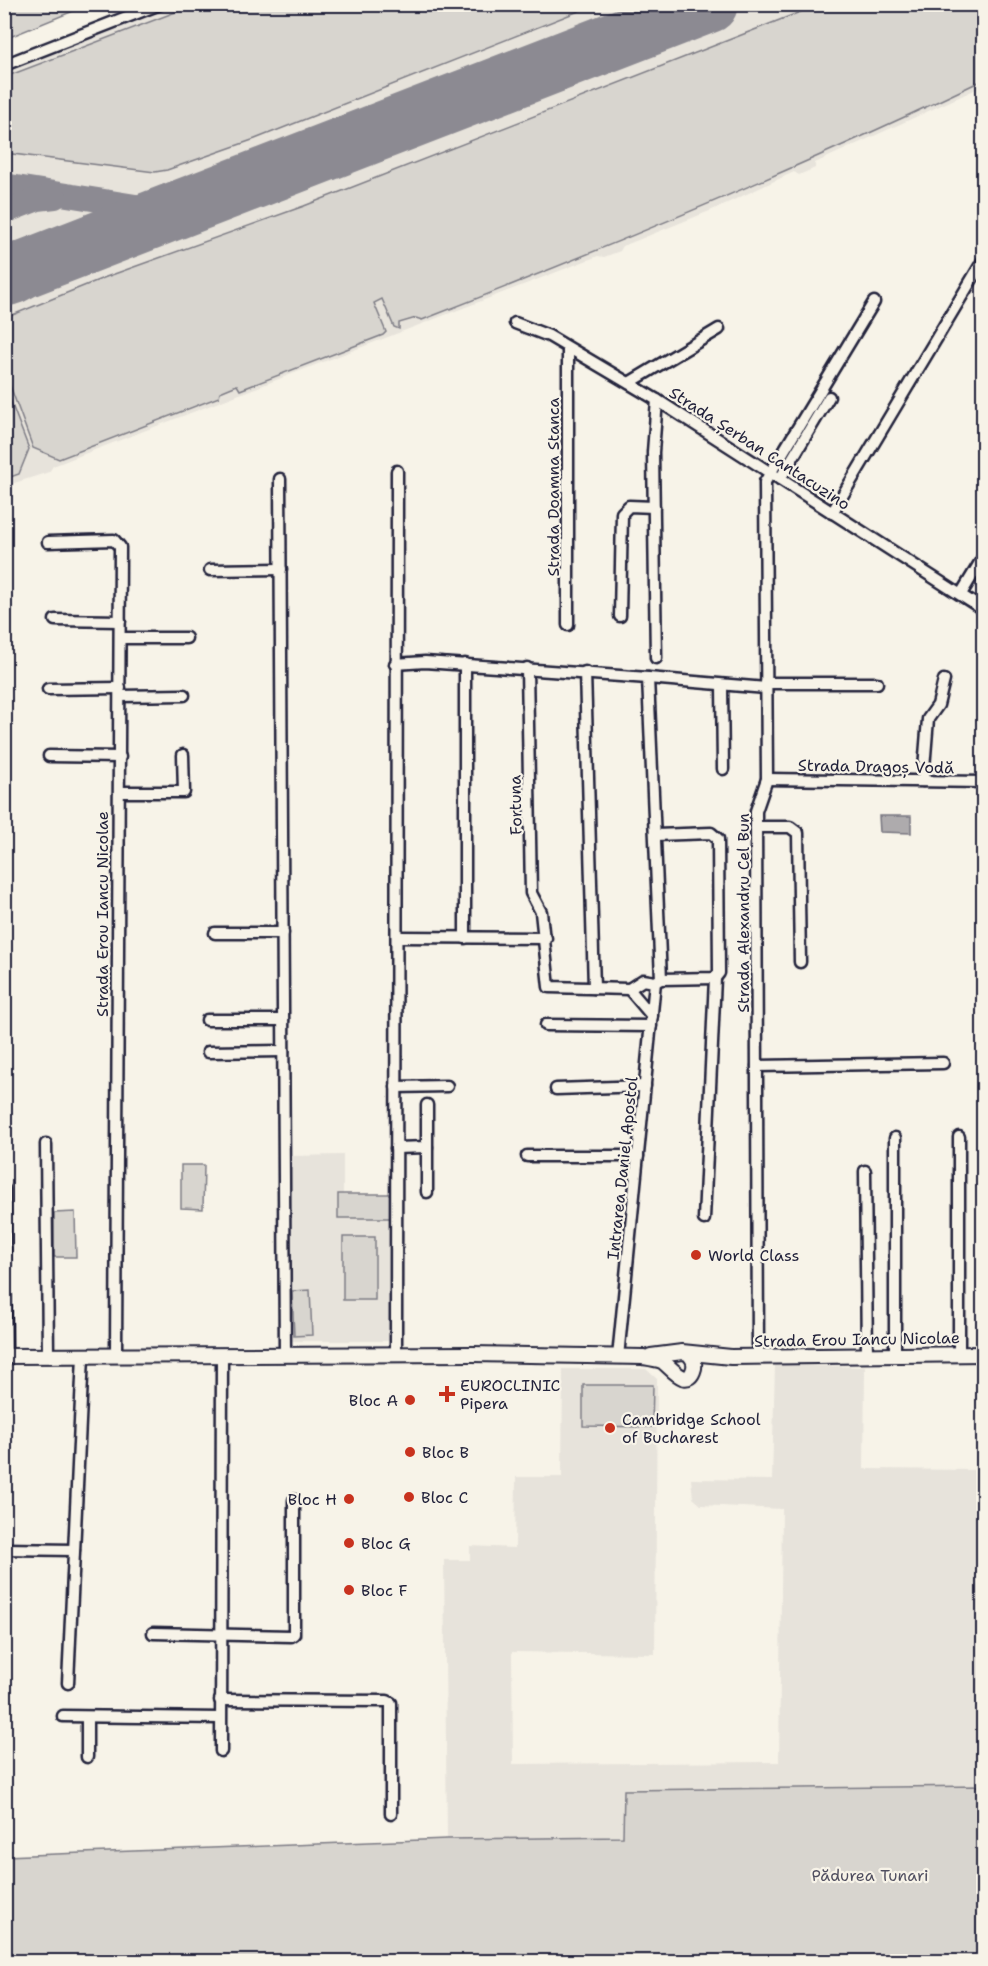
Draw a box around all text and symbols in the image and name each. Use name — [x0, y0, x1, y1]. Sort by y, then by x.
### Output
street label: Strada Șerban Cantacuzino — [665, 382, 854, 516]
street label: Strada Doamna Stanca — [543, 397, 564, 577]
street label: Strada Dragoș Vodă — [798, 755, 954, 779]
street label: Fortuna — [504, 775, 527, 835]
street label: Strada Erou Iancu Nicolae — [92, 811, 113, 1017]
street label: Strada Alexandru Cel Bun — [733, 813, 754, 1013]
street label: Intrarea Daniel Apostol — [602, 1075, 643, 1261]
place label: World Class — [708, 1245, 800, 1266]
marker: World Class — [689, 1248, 703, 1262]
street label: Strada Erou Iancu Nicolae — [754, 1327, 960, 1352]
place label: EUROCLINIC Pipera — [460, 1375, 561, 1414]
marker: EUROCLINIC Pipera — [438, 1385, 456, 1403]
place label: Bloc A — [349, 1390, 398, 1411]
marker: Bloc A — [403, 1393, 417, 1407]
place label: Cambridge School of Bucharest — [622, 1409, 761, 1448]
marker: Cambridge School of Bucharest — [603, 1421, 617, 1435]
place label: Bloc B — [422, 1442, 469, 1463]
marker: Bloc B — [403, 1445, 417, 1459]
place label: Bloc C — [421, 1487, 469, 1508]
place label: Bloc H — [288, 1489, 337, 1510]
marker: Bloc C — [402, 1490, 416, 1504]
marker: Bloc H — [342, 1492, 356, 1506]
place label: Bloc G — [361, 1533, 411, 1554]
marker: Bloc G — [342, 1536, 356, 1550]
place label: Bloc F — [361, 1580, 408, 1601]
marker: Bloc F — [342, 1583, 356, 1597]
park label: Pădurea Tunari — [812, 1865, 928, 1886]

